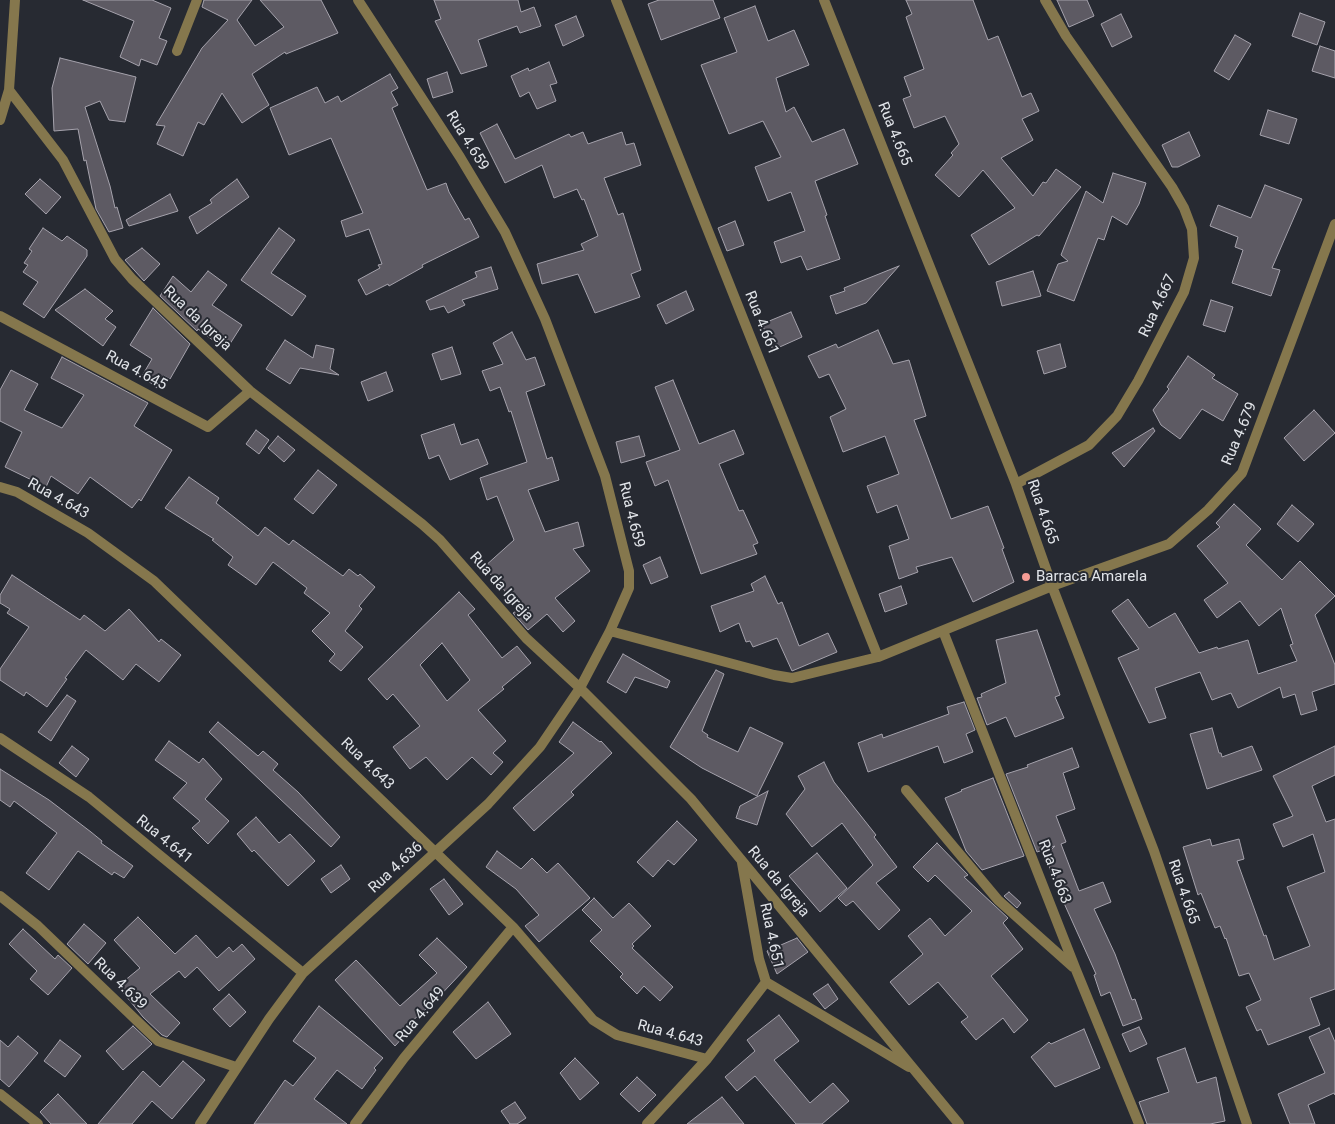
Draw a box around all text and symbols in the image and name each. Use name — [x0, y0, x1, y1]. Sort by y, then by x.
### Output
street label: Rua 4.665 — [873, 100, 915, 168]
street label: Rua 4.659 — [442, 108, 492, 174]
street label: Rua 4.667 — [1136, 272, 1180, 340]
street label: Rua da Igreja — [159, 283, 235, 355]
street label: Rua 4.661 — [740, 289, 782, 357]
street label: Rua 4.645 — [102, 347, 170, 395]
street label: Rua 4.679 — [1219, 400, 1261, 468]
street label: Rua 4.643 — [24, 475, 92, 523]
street label: Rua 4.665 — [1023, 477, 1061, 547]
street label: Rua 4.659 — [614, 480, 648, 550]
street label: Rua da Igreja — [465, 549, 537, 625]
place label: Barraca Amarela — [1036, 568, 1147, 586]
marker: Barraca Amarela — [1020, 571, 1032, 583]
street label: Rua 4.643 — [337, 734, 397, 794]
street label: Rua 4.641 — [132, 812, 196, 868]
street label: Rua 4.663 — [1034, 837, 1074, 907]
street label: Rua 4.636 — [365, 839, 427, 897]
street label: Rua da Igreja — [743, 843, 813, 921]
street label: Rua 4.665 — [1164, 857, 1202, 927]
street label: Rua 4.651 — [755, 901, 787, 971]
street label: Rua 4.639 — [90, 954, 150, 1014]
street label: Rua 4.649 — [393, 984, 449, 1046]
street label: Rua 4.643 — [635, 1017, 705, 1051]

